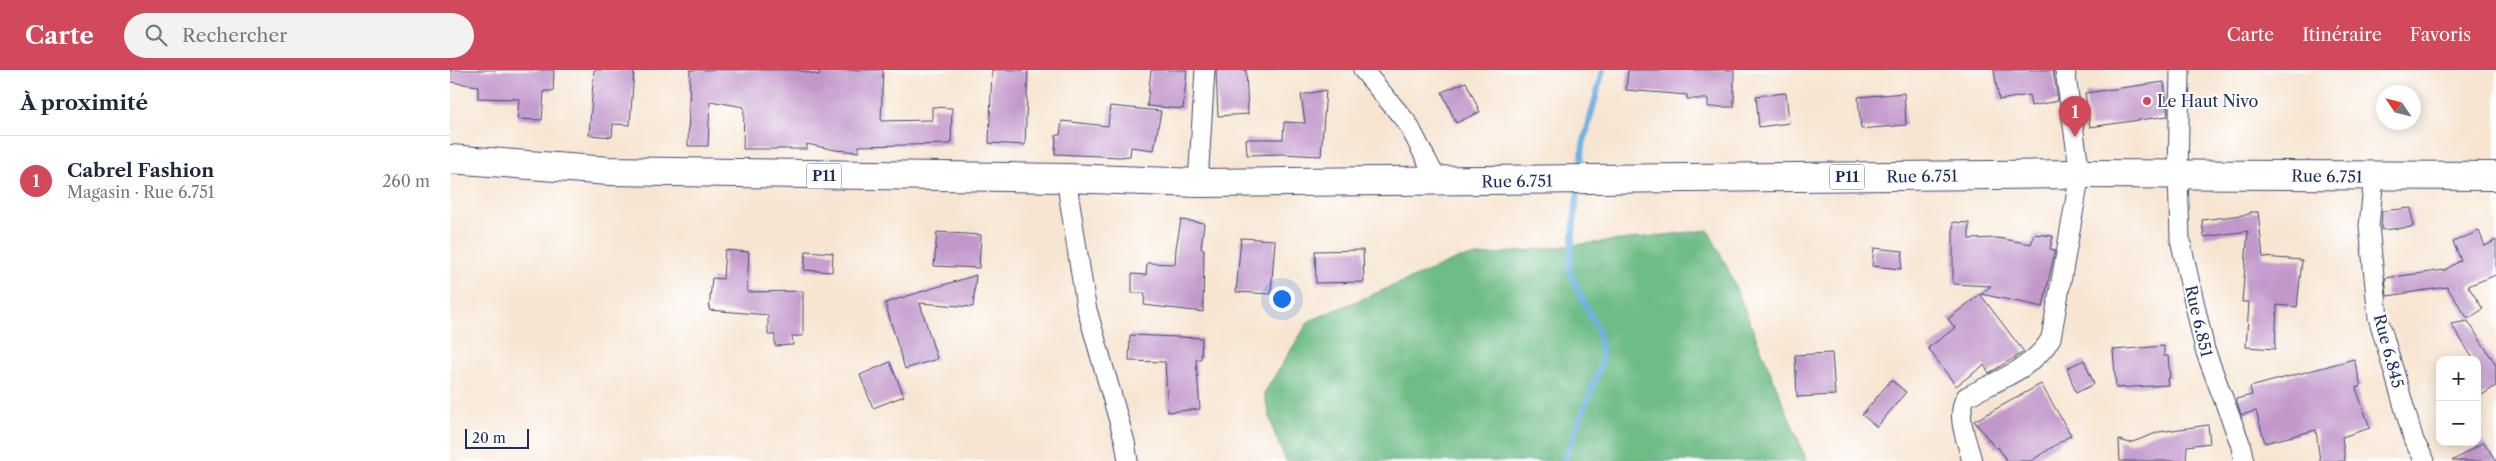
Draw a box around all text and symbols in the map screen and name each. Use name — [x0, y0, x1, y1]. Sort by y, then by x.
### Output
search box — [124, 13, 474, 58]
text: Carte — [25, 21, 94, 50]
icon: search — [142, 21, 170, 49]
text: Rechercher — [182, 24, 287, 47]
text: Carte — [2227, 24, 2274, 46]
text: Itinéraire — [2302, 24, 2382, 46]
text: Favoris — [2410, 24, 2471, 46]
north arrow — [2376, 85, 2421, 130]
text: À proximité — [20, 90, 148, 115]
place label: Le Haut Nivo — [2157, 91, 2259, 111]
marker: Le Haut Nivo — [2141, 95, 2153, 107]
pin: 1 — [2059, 96, 2091, 137]
text: Cabrel Fashion — [67, 159, 214, 182]
road number: P11 — [806, 164, 842, 188]
road number: P11 — [1830, 164, 1864, 190]
street label: Rue 6.751 — [1886, 165, 1958, 187]
street label: Rue 6.751 — [2291, 165, 2363, 187]
street label: Rue 6.751 — [1481, 170, 1553, 192]
text: 1 — [32, 171, 40, 191]
text: 260 m — [382, 171, 430, 191]
text: Magasin · Rue 6.751 — [67, 182, 215, 202]
street label: Rue 6.851 — [2181, 283, 2217, 359]
your location — [1269, 286, 1295, 312]
street label: Rue 6.845 — [2370, 312, 2408, 390]
map controls — [2436, 356, 2481, 446]
button: + — [2436, 356, 2481, 401]
button: − — [2436, 401, 2481, 446]
scale bar — [465, 426, 529, 449]
text: 20 m — [472, 429, 506, 447]

